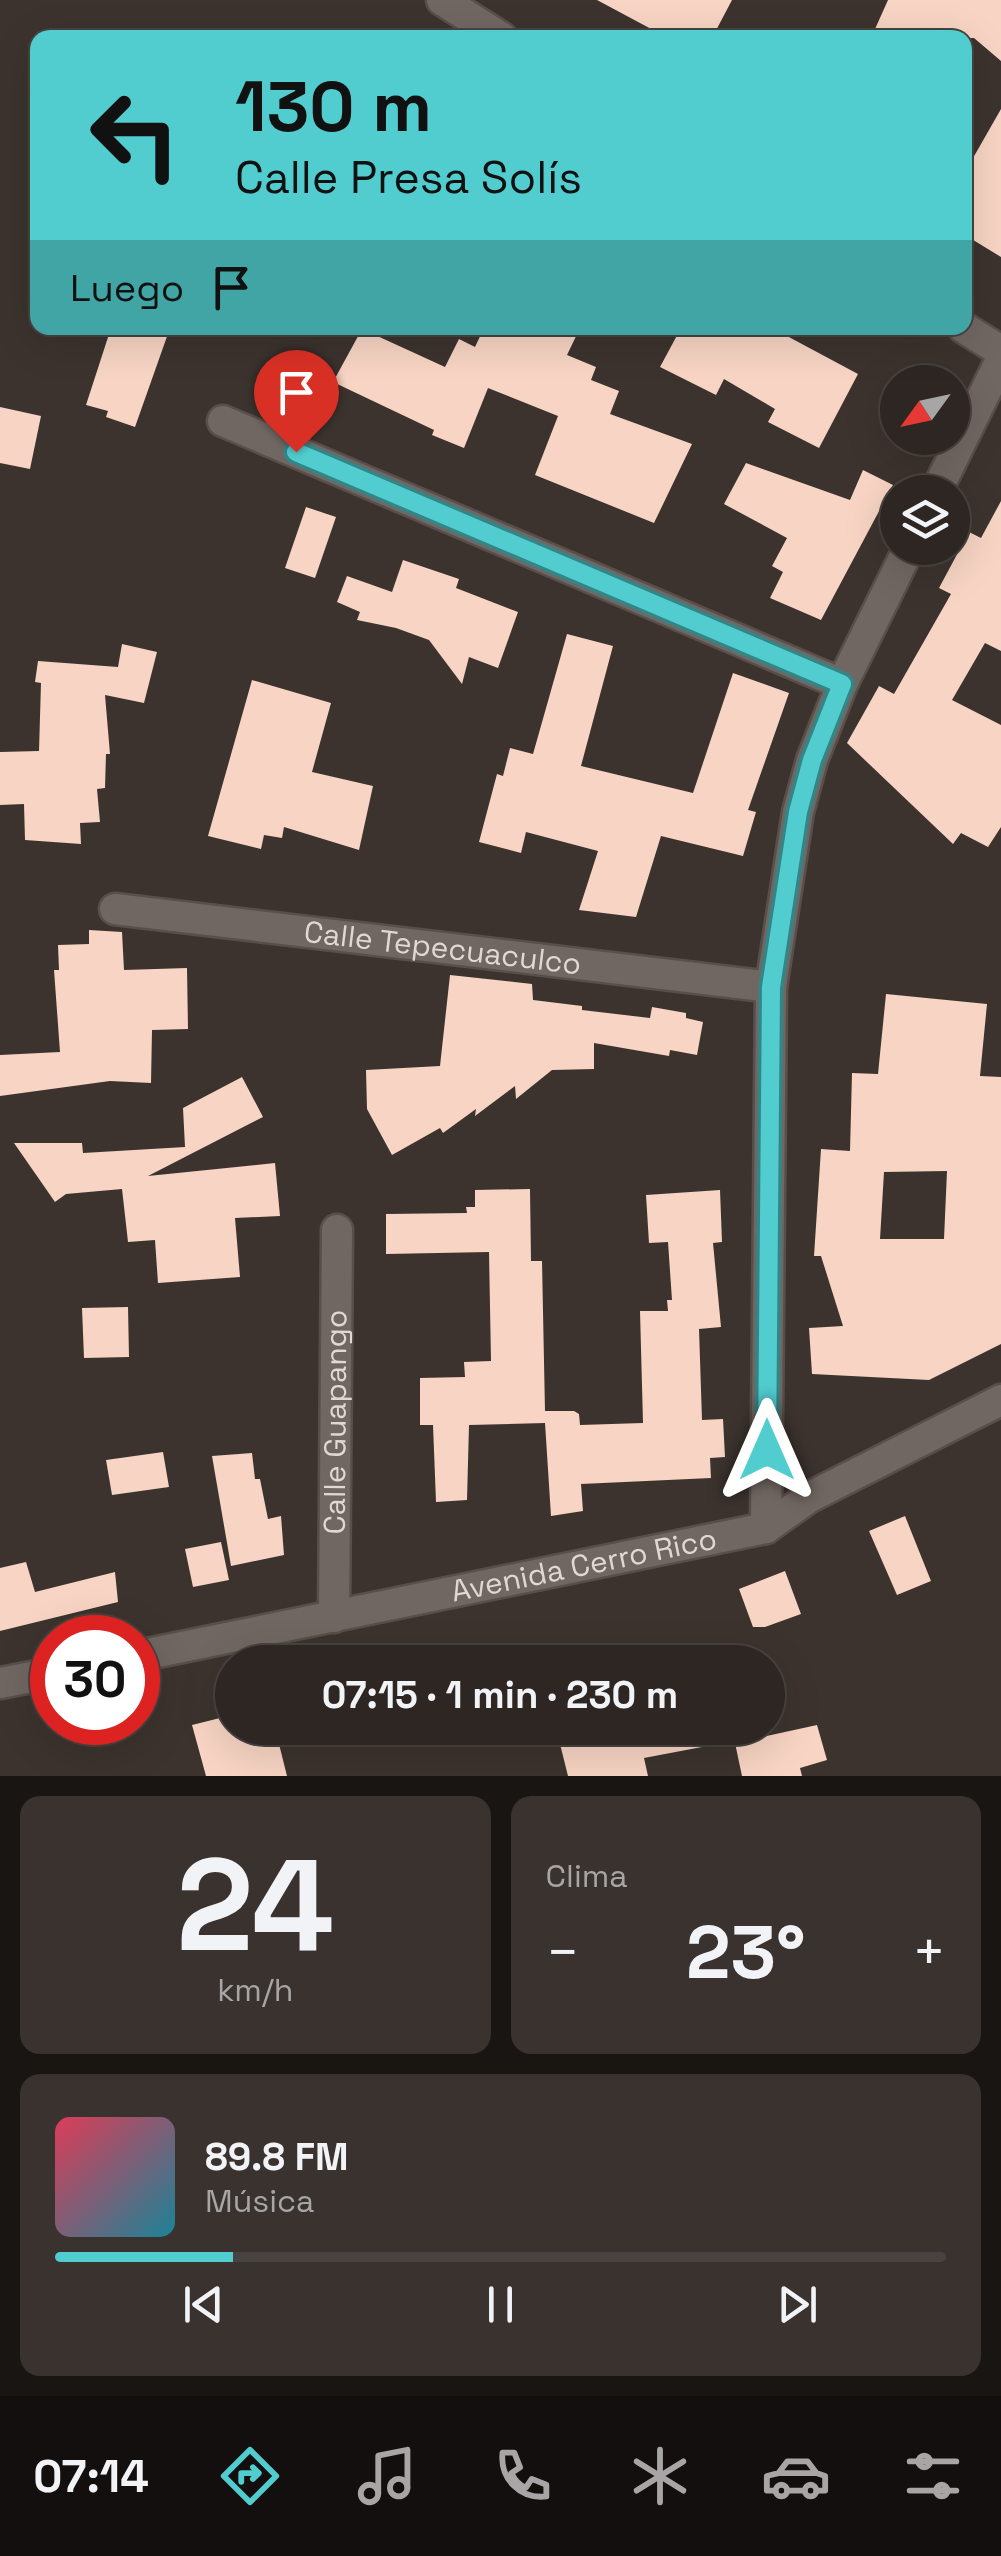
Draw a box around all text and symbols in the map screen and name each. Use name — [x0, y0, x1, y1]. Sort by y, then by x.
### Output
text: 130 m — [235, 62, 432, 151]
icon: left — [70, 70, 200, 200]
text: Calle Presa Solís — [235, 149, 582, 206]
icon: arrive — [204, 260, 259, 315]
text: Luego — [70, 264, 184, 312]
pin — [254, 350, 339, 453]
icon: arrive — [269, 365, 324, 420]
north arrow — [880, 365, 970, 455]
map controls — [880, 365, 970, 565]
button: layers — [880, 475, 970, 565]
street label: Calle Tepecuaculco — [302, 912, 583, 983]
street label: Calle Guapango — [315, 1309, 355, 1535]
position arrow — [715, 1398, 819, 1502]
street label: Avenida Cerro Rico — [448, 1519, 720, 1611]
speed limit sign: 30 — [30, 1615, 160, 1745]
text: 07:15 · 1 min · 230 m — [322, 1671, 678, 1719]
text: 24 — [176, 1822, 334, 1988]
text: Clima — [546, 1856, 628, 1896]
text: 23° — [686, 1904, 806, 2000]
text: − — [546, 1917, 580, 1987]
text: + — [912, 1917, 946, 1987]
text: km/h — [217, 1970, 293, 2010]
text: 89.8 FM — [205, 2133, 349, 2181]
text: Música — [205, 2181, 315, 2221]
icon: previous — [176, 2277, 231, 2332]
icon: pause — [473, 2277, 528, 2332]
icon: next — [770, 2277, 825, 2332]
icon: directions — [215, 2441, 285, 2511]
icon: music — [352, 2441, 422, 2511]
icon: phone — [488, 2441, 558, 2511]
icon: climate — [625, 2441, 695, 2511]
icon: car — [761, 2441, 831, 2511]
icon: filters — [898, 2441, 968, 2511]
text: 07:14 — [33, 2448, 149, 2505]

